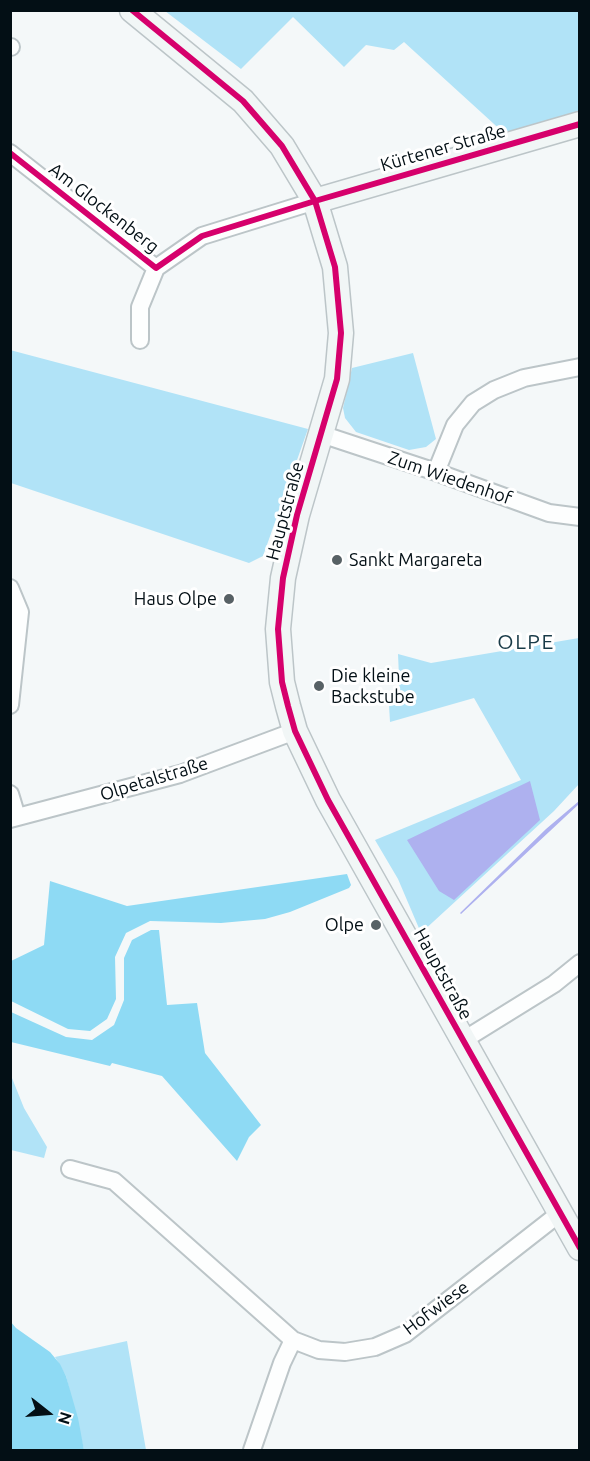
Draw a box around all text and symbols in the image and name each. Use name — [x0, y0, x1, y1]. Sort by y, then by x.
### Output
street label: Kürtener Straße — [378, 120, 508, 176]
street label: Am Glockenberg — [45, 158, 163, 258]
street label: Zum Wiedenhof — [385, 447, 515, 509]
street label: Hauptstraße — [261, 459, 309, 563]
place label: Sankt Margareta — [349, 549, 483, 571]
marker: Sankt Margareta — [330, 553, 344, 567]
place label: Haus Olpe — [134, 588, 217, 610]
marker: Haus Olpe — [222, 592, 236, 606]
district label: OLPE — [497, 629, 555, 655]
place label: Die kleine Backstube — [331, 665, 415, 708]
marker: Die kleine Backstube — [312, 679, 326, 693]
street label: Olpetalstraße — [97, 752, 211, 806]
place label: Olpe — [325, 914, 364, 936]
marker: Olpe — [369, 918, 383, 932]
street label: Hauptstraße — [409, 924, 477, 1024]
street label: Hofwiese — [399, 1276, 473, 1340]
north arrow — [18, 1383, 78, 1443]
text: N — [55, 1410, 76, 1427]

